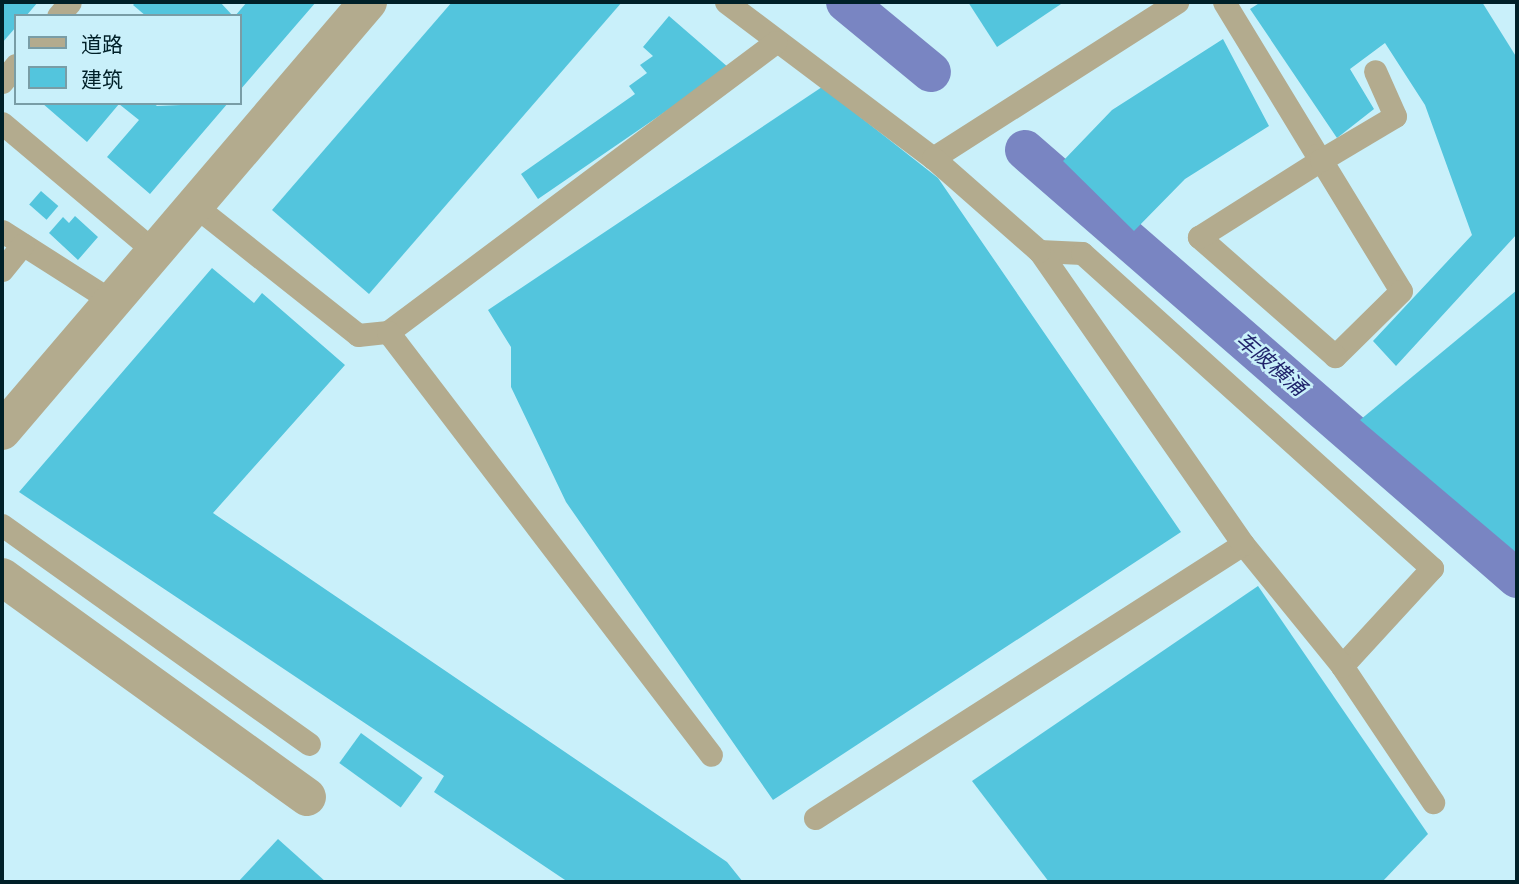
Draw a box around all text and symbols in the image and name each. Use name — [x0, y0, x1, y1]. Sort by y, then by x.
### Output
legend — [14, 14, 242, 105]
text: 道路 — [81, 32, 123, 57]
text: 建筑 — [81, 67, 123, 92]
water label: 车陂横涌 — [1231, 327, 1311, 401]

